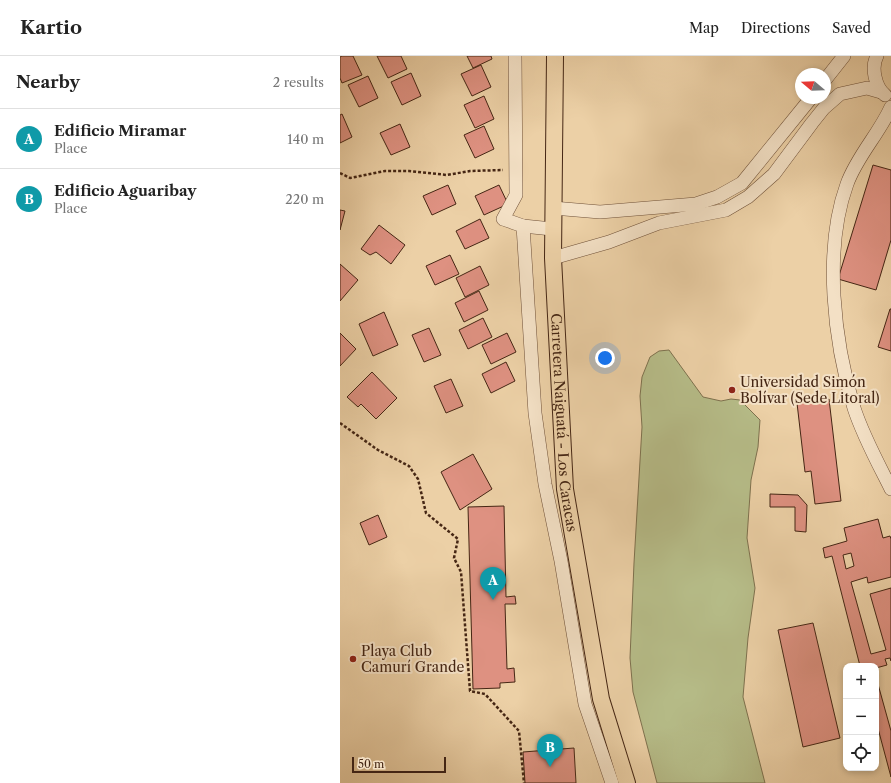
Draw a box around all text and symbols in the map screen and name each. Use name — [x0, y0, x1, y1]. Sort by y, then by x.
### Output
text: Kartio — [20, 16, 82, 39]
text: Map — [689, 19, 719, 37]
text: Directions — [741, 19, 810, 37]
text: Saved — [832, 19, 871, 37]
north arrow — [795, 68, 831, 104]
text: Nearby — [16, 72, 80, 92]
text: 2 results — [273, 74, 324, 90]
text: Edificio Miramar — [54, 121, 186, 140]
text: A — [24, 131, 34, 147]
text: 140 m — [287, 131, 324, 147]
text: Place — [54, 140, 87, 156]
text: Edificio Aguaribay — [54, 181, 197, 200]
text: B — [24, 191, 34, 207]
text: 220 m — [285, 191, 324, 207]
text: Place — [54, 200, 87, 216]
street label: Carretera Naiguatá - Los Caracas — [547, 313, 581, 533]
your location — [595, 348, 615, 368]
place label: Universidad Simón Bolívar (Sede Litoral) — [740, 373, 880, 407]
marker: Universidad Simón Bolívar (Sede Litoral) — [727, 385, 737, 395]
pin: A — [480, 567, 506, 600]
place label: Playa Club Camurí Grande — [361, 642, 465, 676]
marker: Playa Club Camurí Grande — [348, 654, 358, 664]
map controls — [843, 663, 879, 771]
button: + — [843, 663, 879, 699]
button: − — [843, 699, 879, 735]
pin: B — [537, 734, 563, 767]
button: locate — [843, 735, 879, 771]
scale bar — [352, 755, 446, 774]
text: 50 m — [358, 757, 384, 771]

